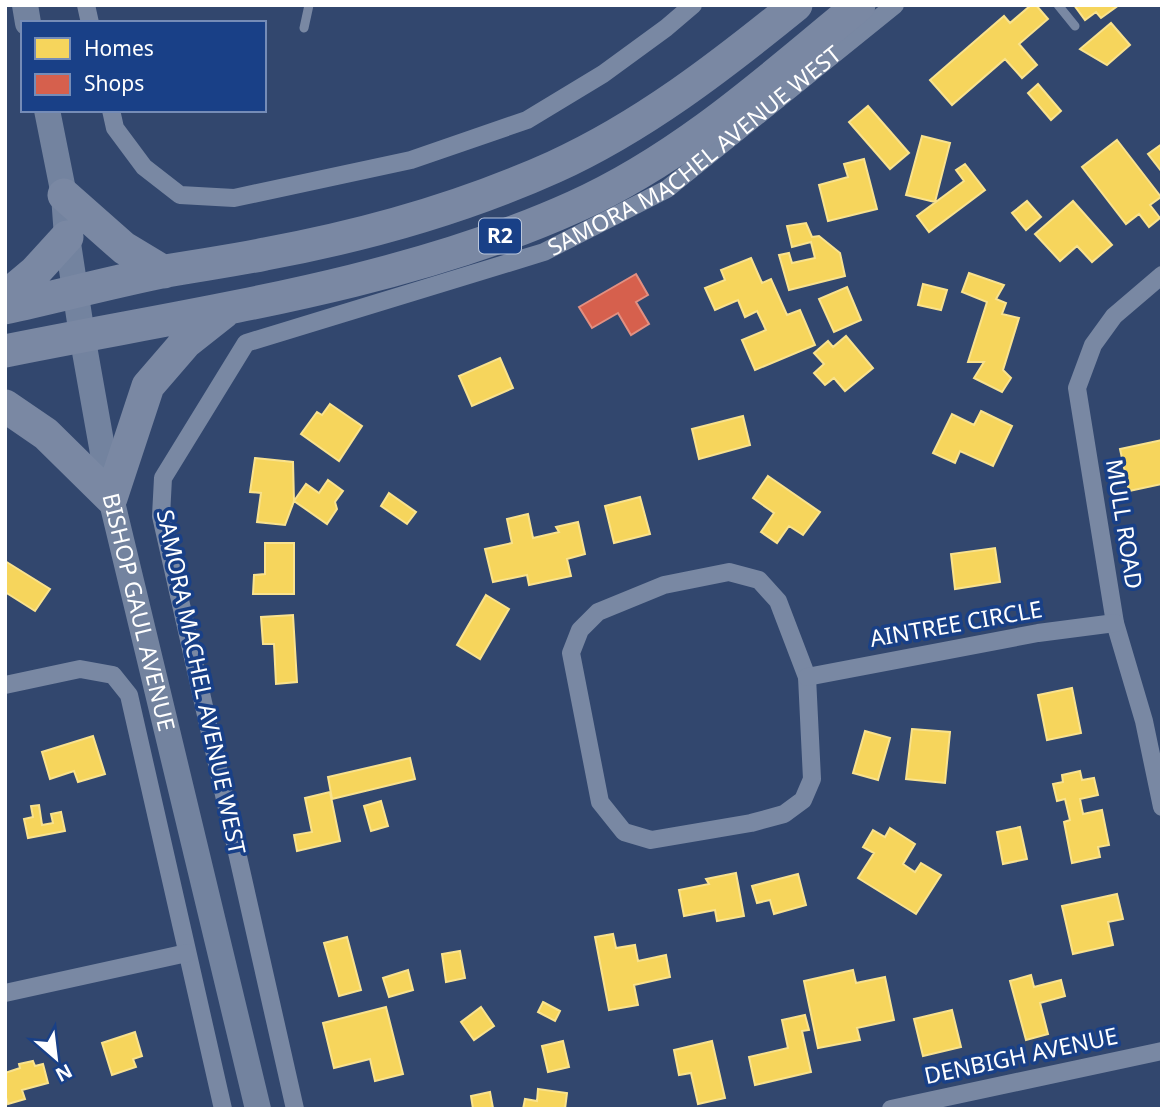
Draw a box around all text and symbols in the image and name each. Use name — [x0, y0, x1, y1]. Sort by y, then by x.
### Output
legend — [21, 21, 266, 112]
text: Homes — [84, 34, 154, 62]
street label: SAMORA MACHEL AVENUE WEST — [542, 38, 848, 263]
text: Shops — [84, 69, 144, 97]
road number: R2 — [479, 218, 521, 254]
street label: MULL ROAD — [1099, 457, 1151, 591]
street label: BISHOP GAUL AVENUE — [95, 490, 184, 734]
street label: SAMORA MACHEL AVENUE WEST — [150, 506, 254, 857]
street label: AINTREE CIRCLE — [867, 592, 1045, 654]
street label: DENBIGH AVENUE — [921, 1019, 1120, 1091]
north arrow — [21, 1023, 91, 1093]
text: N — [51, 1058, 77, 1088]

